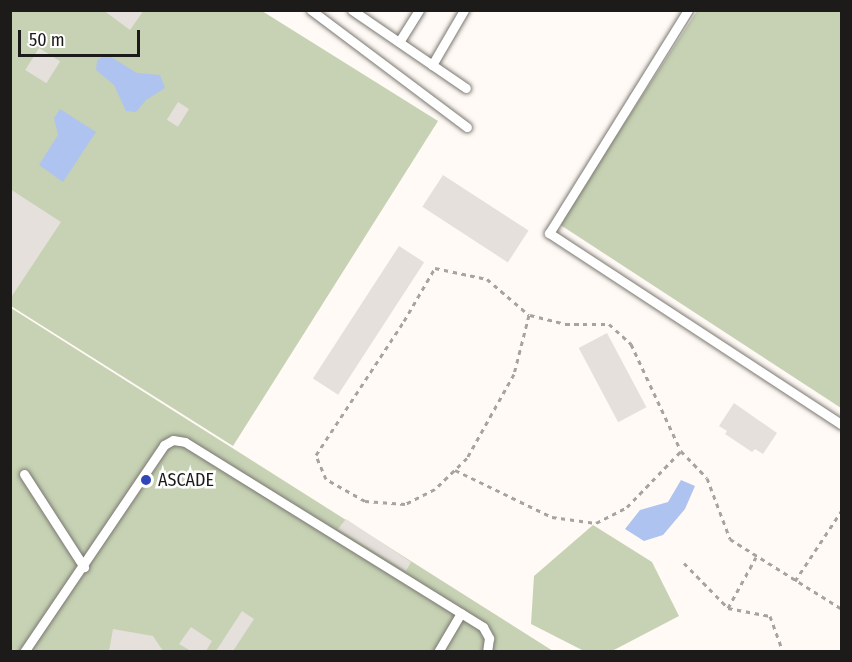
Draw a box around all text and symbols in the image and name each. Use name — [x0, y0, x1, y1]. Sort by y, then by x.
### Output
scale bar — [21, 18, 142, 56]
text: 50 m — [29, 29, 65, 51]
place label: ASCADE — [158, 469, 214, 491]
marker: ASCADE — [139, 473, 153, 487]

